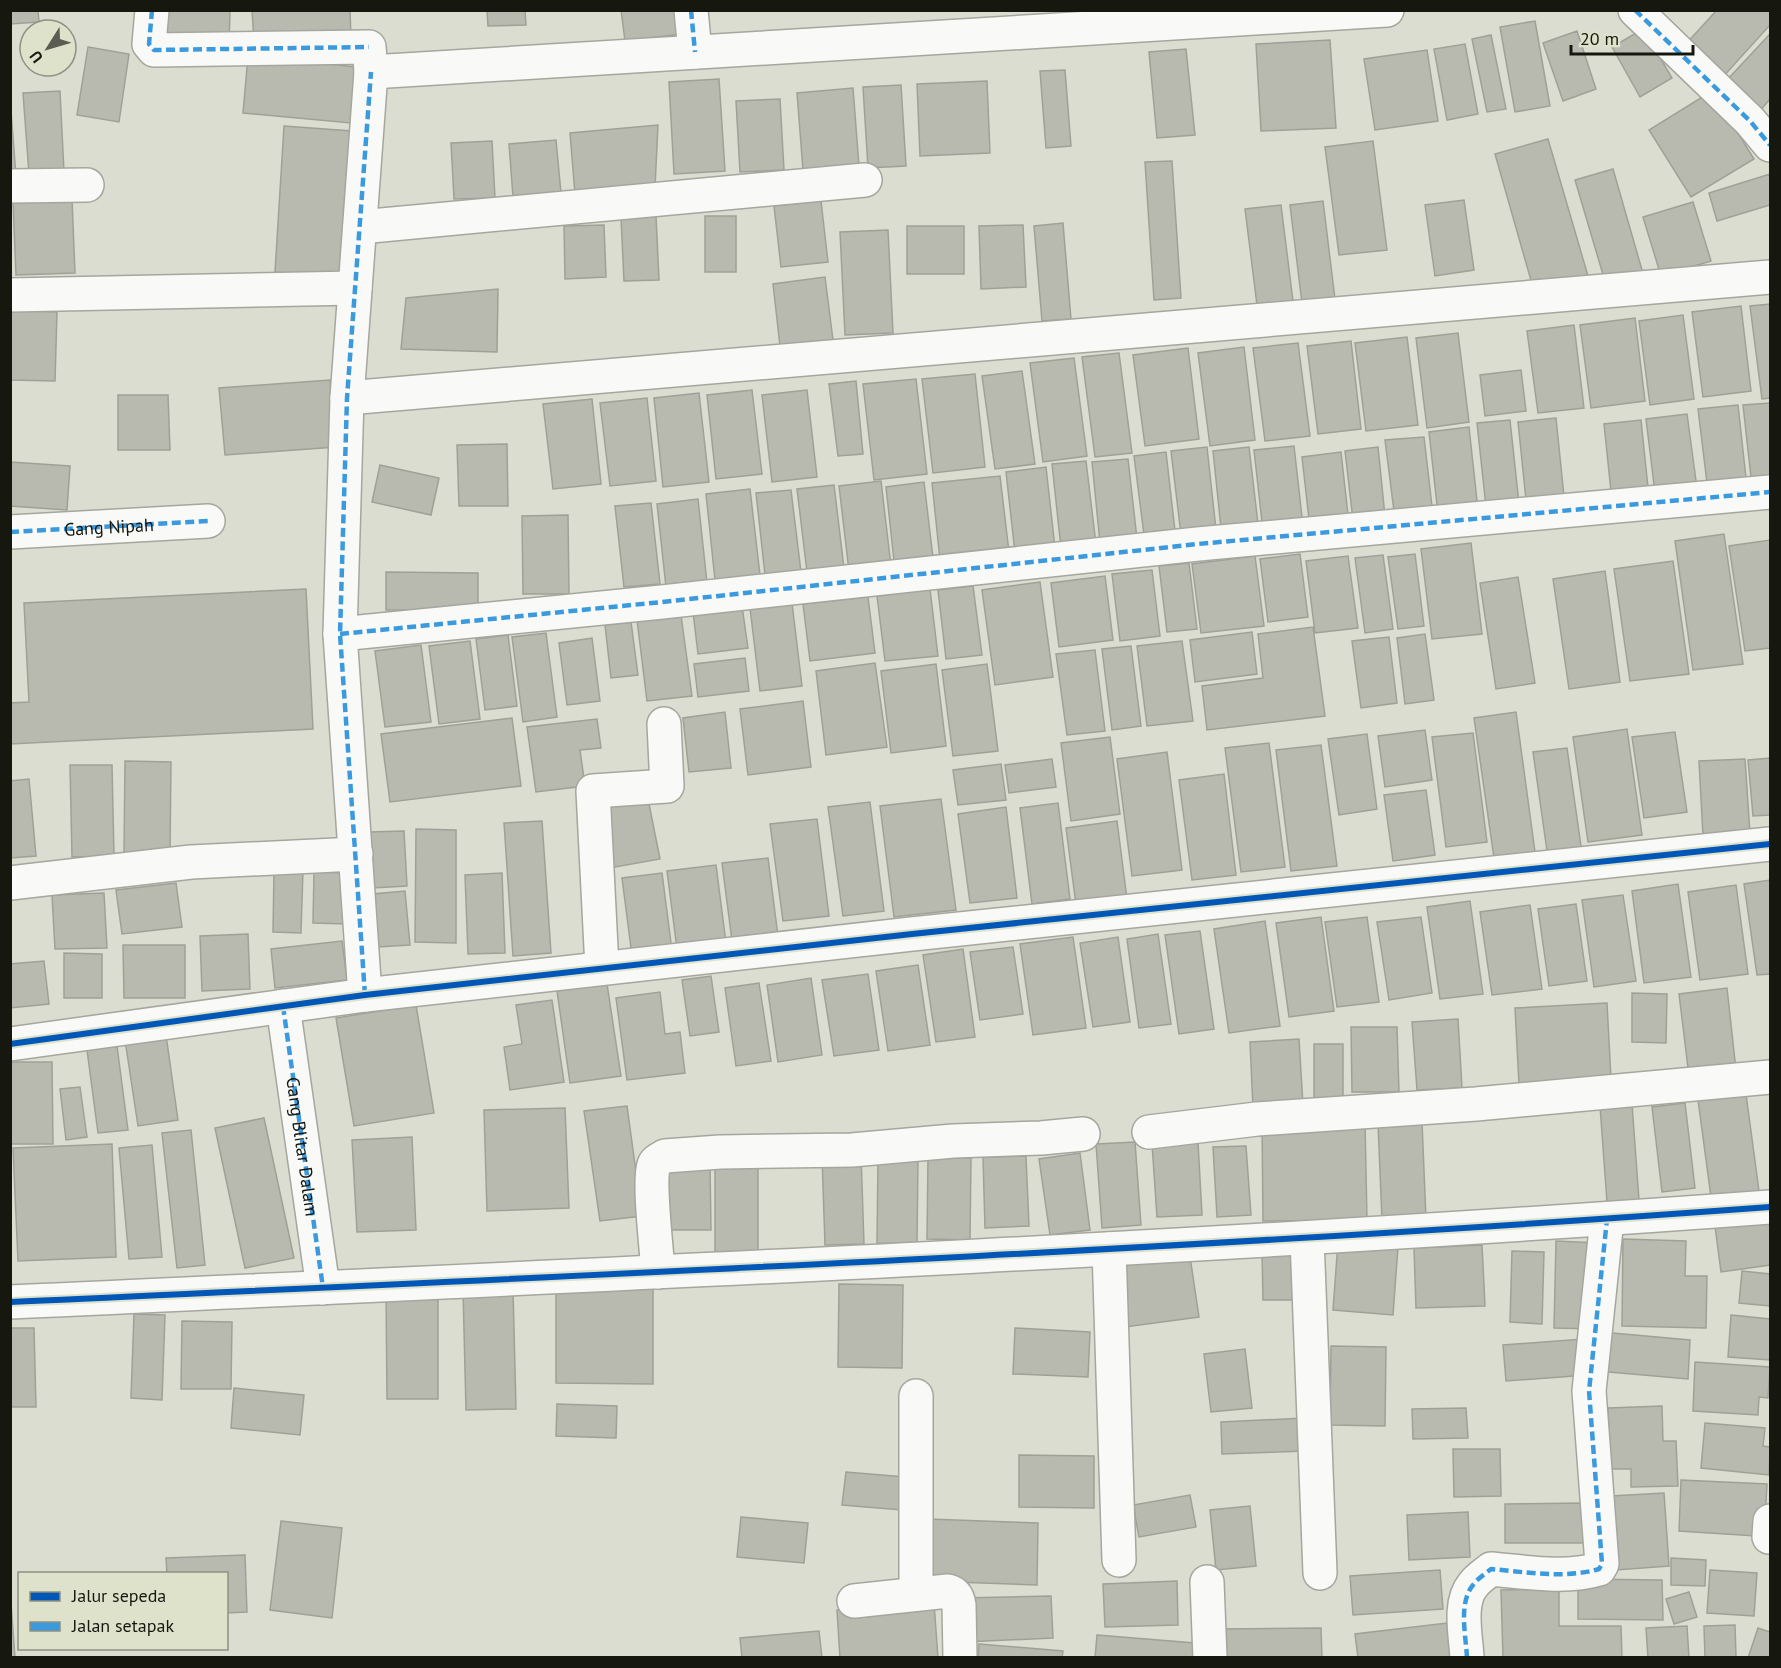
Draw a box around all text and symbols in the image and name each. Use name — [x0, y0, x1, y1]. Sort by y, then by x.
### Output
north arrow — [18, 18, 78, 78]
scale bar — [1571, 18, 1692, 56]
text: 20 m — [1580, 27, 1619, 50]
text: U — [25, 47, 47, 67]
street label: Gang Nipah — [63, 513, 154, 540]
street label: Gang Blitar Dalam — [282, 1075, 324, 1218]
legend — [18, 1572, 228, 1650]
text: Jalur sepeda — [71, 1584, 166, 1607]
text: Jalan setapak — [71, 1614, 174, 1637]

